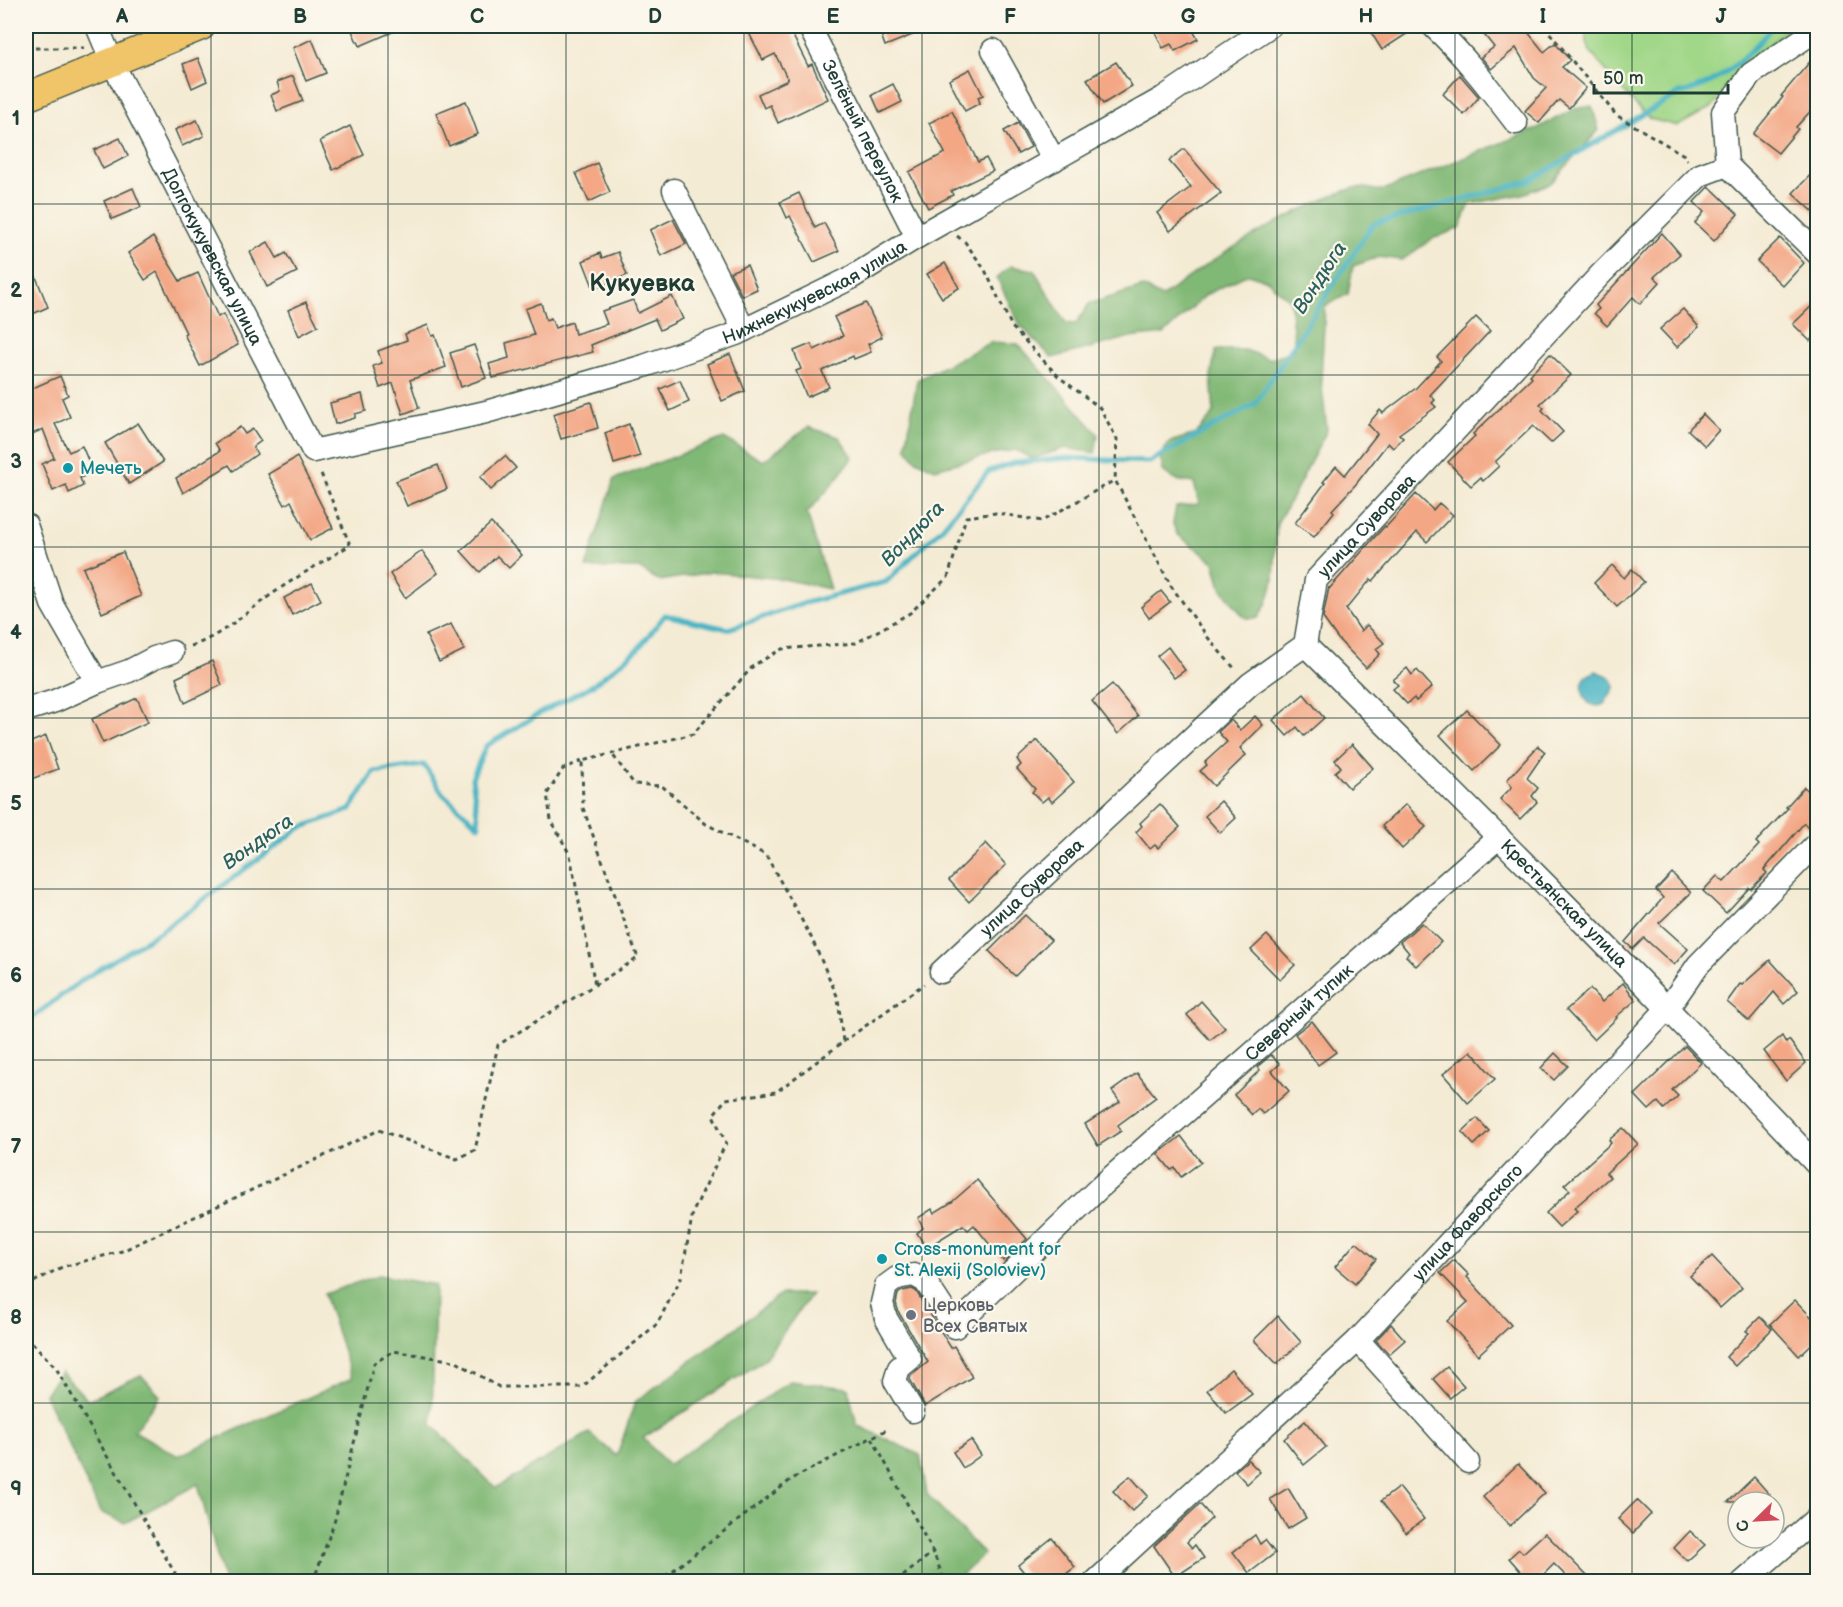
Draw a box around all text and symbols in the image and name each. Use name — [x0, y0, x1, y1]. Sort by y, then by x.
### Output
text: A — [115, 5, 129, 29]
text: B — [293, 5, 307, 29]
text: C — [470, 5, 484, 29]
text: D — [648, 5, 662, 29]
text: E — [827, 5, 840, 29]
text: F — [1004, 5, 1016, 29]
text: G — [1181, 5, 1196, 29]
text: H — [1359, 5, 1373, 29]
text: I — [1540, 5, 1546, 29]
text: J — [1716, 5, 1728, 29]
street label: Зелёный переулок — [818, 56, 908, 206]
scale bar — [1594, 57, 1728, 95]
text: 50 m — [1603, 68, 1644, 89]
text: 1 — [12, 107, 20, 131]
street label: Долгокукуевская улица — [158, 164, 267, 349]
street label: Нижнекукуевская улица — [720, 235, 911, 348]
water label: Вондюга — [1288, 237, 1352, 319]
district label: Кукуевка — [589, 269, 696, 298]
text: 2 — [10, 279, 22, 303]
text: 3 — [10, 450, 22, 474]
place label: Мечеть — [80, 458, 142, 479]
marker: Мечеть — [61, 461, 75, 475]
street label: улица Суворова — [1313, 469, 1420, 582]
water label: Вондюга — [876, 496, 950, 572]
text: 4 — [10, 621, 22, 645]
text: 5 — [10, 792, 22, 816]
water label: Вондюга — [218, 809, 298, 875]
street label: улица Суворова — [976, 834, 1088, 941]
street label: Крестьянская улица — [1496, 835, 1632, 972]
street label: Северный тупик — [1241, 959, 1358, 1065]
text: 6 — [10, 964, 22, 988]
text: 7 — [10, 1135, 22, 1159]
street label: улица Фаворского — [1408, 1160, 1527, 1285]
place label: Cross-monument for St. Alexij (Soloviev) — [894, 1239, 1061, 1281]
marker: Cross-monument for St. Alexij (Soloviev) — [875, 1252, 889, 1266]
place label: Церковь Всех Святых — [923, 1295, 1027, 1337]
text: 8 — [10, 1306, 22, 1330]
marker: Церковь Всех Святых — [904, 1308, 918, 1322]
text: 9 — [10, 1477, 22, 1501]
north arrow — [1726, 1490, 1786, 1550]
text: С — [1733, 1517, 1755, 1534]

